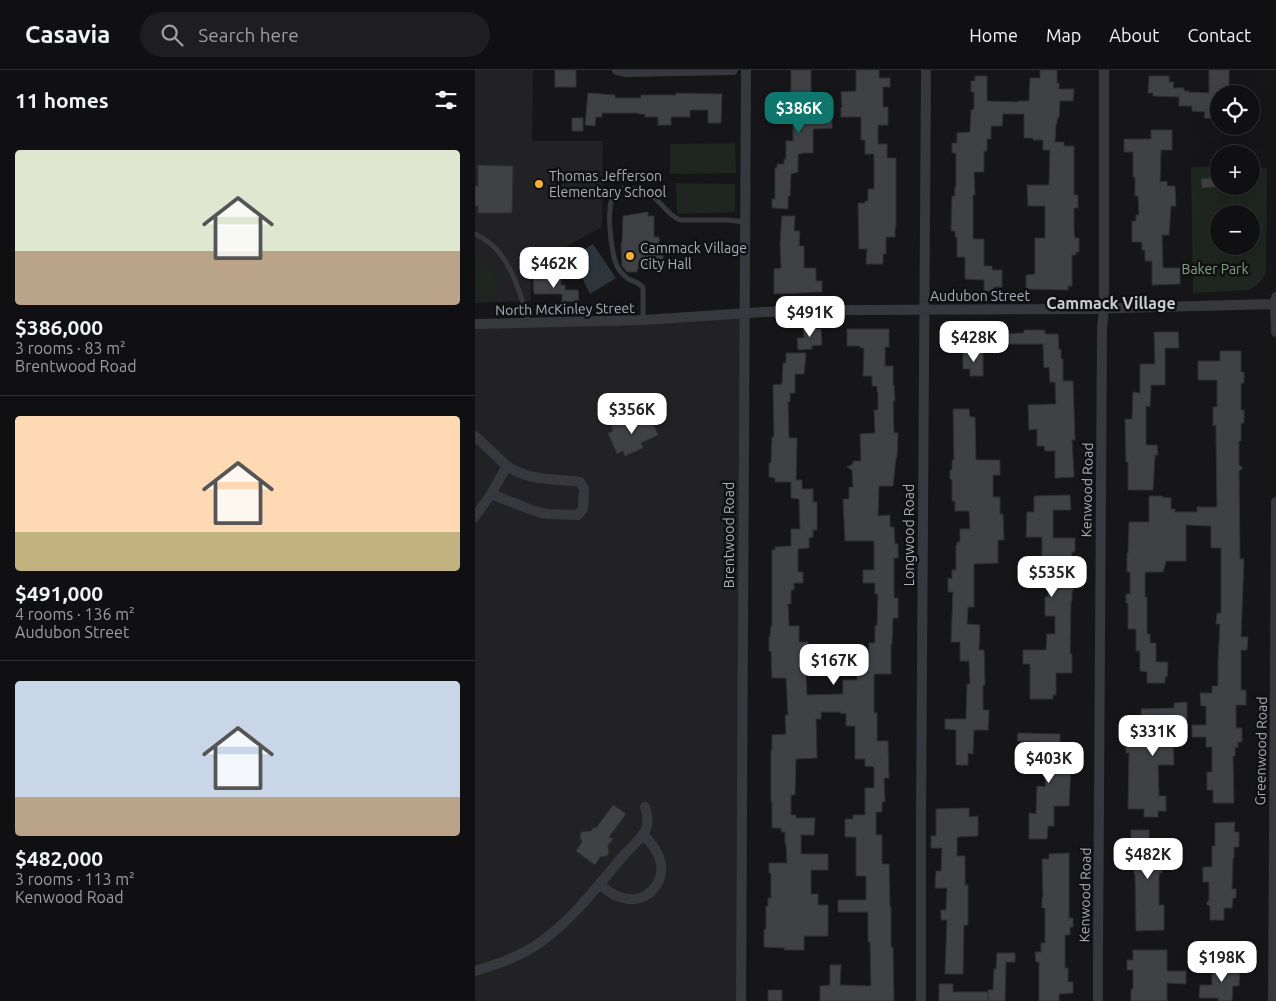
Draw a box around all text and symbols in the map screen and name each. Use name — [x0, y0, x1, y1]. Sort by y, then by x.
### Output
search box — [140, 12, 490, 57]
text: Casavia — [25, 21, 110, 48]
icon: search — [158, 21, 186, 49]
text: Search here — [198, 24, 299, 46]
text: Home — [969, 25, 1018, 45]
text: Map — [1046, 25, 1081, 45]
text: About — [1109, 25, 1159, 45]
text: Contact — [1187, 25, 1251, 45]
map controls — [1210, 85, 1260, 255]
button: locate — [1210, 85, 1260, 135]
icon: filters — [432, 86, 460, 114]
text: 11 homes — [15, 88, 109, 112]
pin: $386K — [764, 92, 834, 134]
text: $386K — [776, 99, 822, 117]
button: + — [1210, 145, 1260, 195]
place label: Thomas Jefferson Elementary School — [549, 168, 667, 200]
marker: Thomas Jefferson Elementary School — [533, 178, 545, 190]
icon: home — [193, 183, 283, 273]
button: − — [1210, 205, 1260, 255]
place label: Cammack Village City Hall — [640, 240, 747, 272]
pin: $462K — [519, 246, 589, 289]
marker: Cammack Village City Hall — [624, 250, 636, 262]
text: $462K — [531, 254, 577, 272]
park label: Baker Park — [1182, 261, 1248, 277]
street label: Audubon Street — [930, 288, 1030, 304]
district label: Cammack Village — [1046, 294, 1176, 312]
pin: $491K — [775, 296, 845, 338]
street label: North McKinley Street — [495, 300, 635, 318]
text: $491K — [787, 303, 833, 321]
text: $386,000 — [15, 315, 103, 339]
pin: $428K — [939, 320, 1009, 363]
text: $428K — [951, 328, 997, 346]
text: 3 rooms · 83 m² — [15, 339, 126, 357]
text: Brentwood Road — [15, 357, 137, 375]
pin: $356K — [597, 392, 667, 435]
text: $356K — [609, 400, 655, 418]
street label: Kenwood Road — [1078, 442, 1096, 538]
icon: home — [193, 448, 283, 538]
street label: Brentwood Road — [721, 482, 737, 588]
street label: Longwood Road — [901, 484, 917, 586]
pin: $535K — [1017, 556, 1087, 598]
text: $535K — [1029, 563, 1075, 581]
text: $491,000 — [15, 581, 103, 605]
text: 4 rooms · 136 m² — [15, 605, 135, 623]
text: Audubon Street — [15, 623, 129, 641]
pin: $167K — [799, 644, 869, 686]
text: $167K — [811, 651, 857, 669]
street label: Greenwood Road — [1252, 696, 1270, 806]
icon: home — [193, 713, 283, 803]
pin: $331K — [1118, 714, 1188, 757]
text: $331K — [1130, 722, 1176, 740]
pin: $403K — [1014, 742, 1084, 784]
text: $403K — [1026, 749, 1072, 767]
pin: $482K — [1113, 838, 1183, 880]
text: $482K — [1125, 845, 1171, 863]
text: $482,000 — [15, 846, 103, 870]
street label: Kenwood Road — [1076, 847, 1094, 943]
text: 3 rooms · 113 m² — [15, 870, 135, 888]
text: Kenwood Road — [15, 888, 124, 906]
pin: $198K — [1187, 940, 1257, 983]
text: $198K — [1199, 948, 1245, 966]

